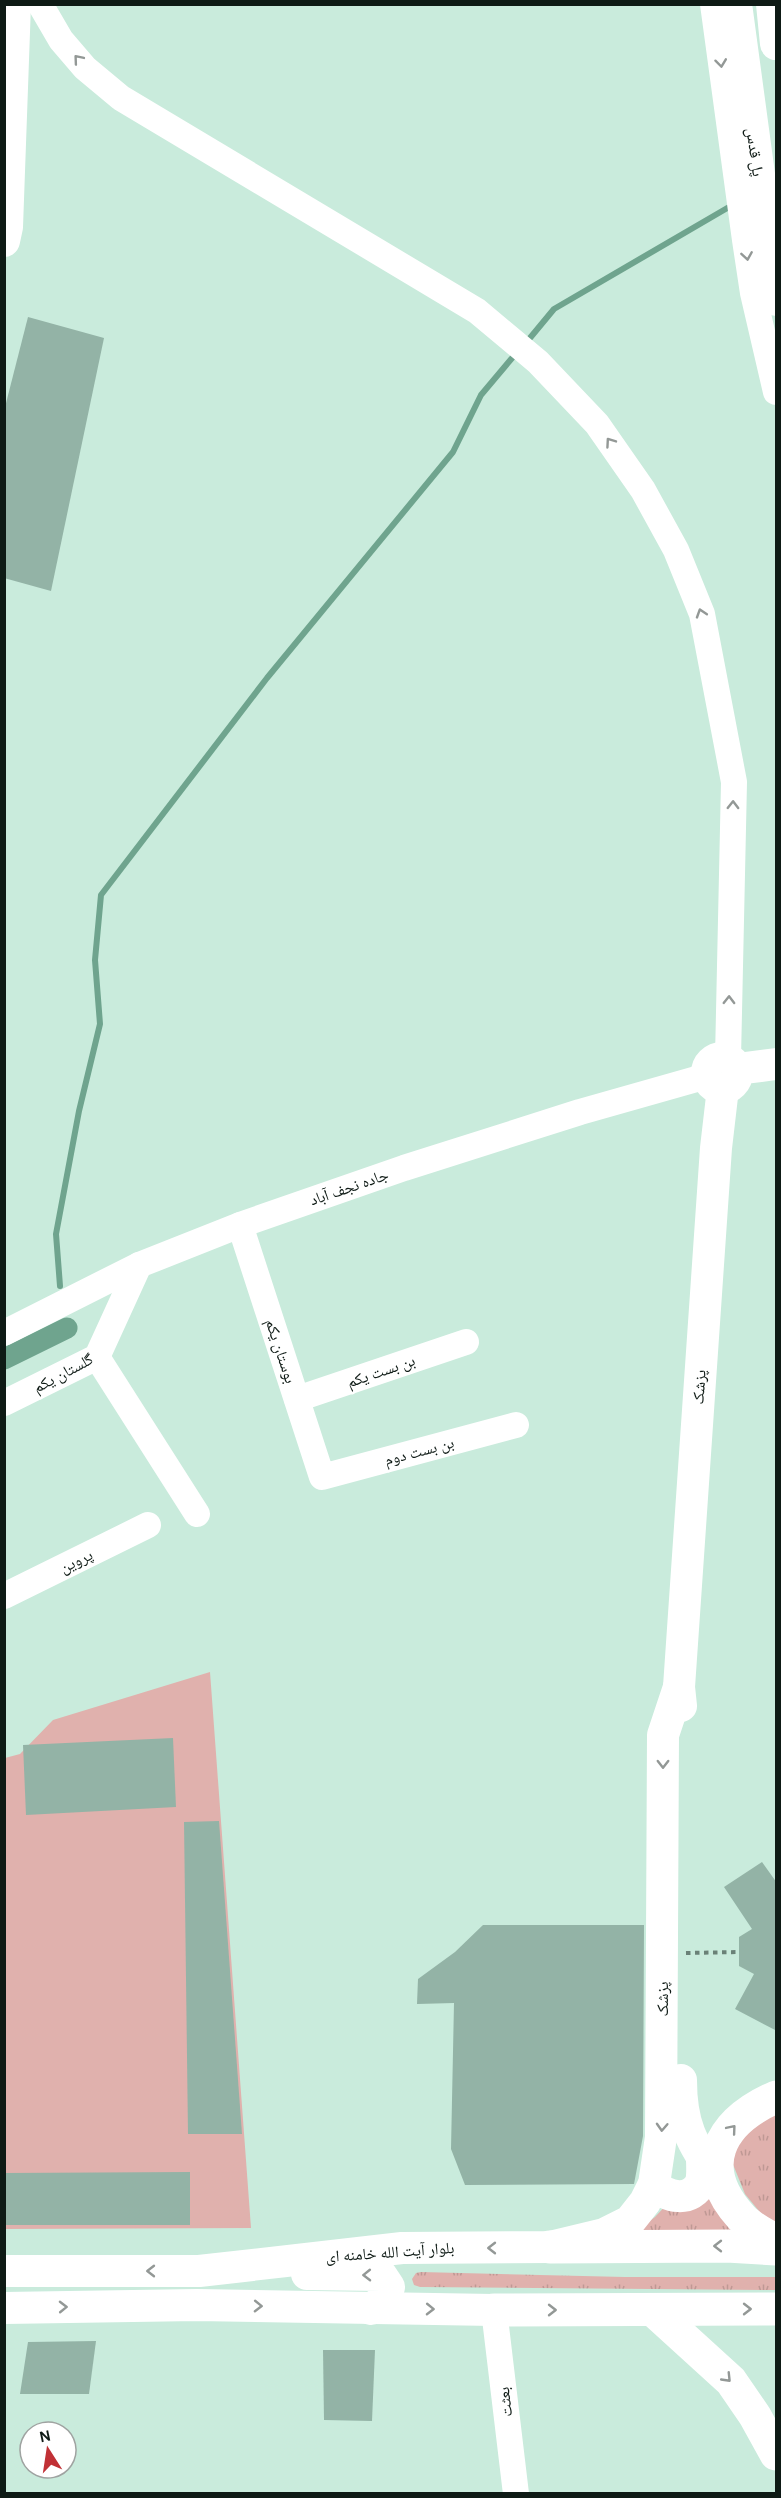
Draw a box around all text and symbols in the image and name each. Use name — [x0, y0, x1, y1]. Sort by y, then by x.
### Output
one-way arrow — [74, 55, 85, 66]
one-way arrow — [714, 58, 726, 67]
street label: پل قدس — [741, 126, 768, 178]
one-way arrow — [740, 250, 753, 260]
one-way arrow — [606, 438, 617, 449]
one-way arrow — [696, 608, 708, 619]
one-way arrow — [727, 800, 740, 809]
one-way arrow — [723, 995, 736, 1004]
street label: جاده نجف آباد — [307, 1165, 391, 1209]
street label: بوستان یکم — [261, 1316, 300, 1386]
street label: گلستان یکم — [30, 1349, 97, 1398]
street label: بن بست یکم — [344, 1351, 418, 1392]
street label: پزشک — [688, 1369, 710, 1405]
street label: بن بست دوم — [382, 1433, 456, 1470]
street label: پروین — [56, 1545, 96, 1578]
one-way arrow — [657, 1759, 669, 1768]
street label: پزشک — [653, 1981, 672, 2016]
one-way arrow — [655, 2122, 668, 2131]
one-way arrow — [725, 2125, 736, 2136]
street label: بلوار آیت الله خامنه ای — [325, 2238, 455, 2267]
one-way arrow — [714, 2240, 723, 2252]
one-way arrow — [487, 2242, 496, 2254]
one-way arrow — [147, 2265, 156, 2277]
one-way arrow — [363, 2269, 372, 2281]
one-way arrow — [253, 2300, 262, 2313]
one-way arrow — [58, 2301, 67, 2313]
one-way arrow — [425, 2303, 434, 2315]
one-way arrow — [743, 2303, 752, 2315]
one-way arrow — [548, 2304, 557, 2316]
one-way arrow — [719, 2371, 730, 2382]
street label: بعثت — [494, 2386, 516, 2418]
north arrow — [18, 2420, 78, 2480]
text: N — [37, 2425, 53, 2446]

